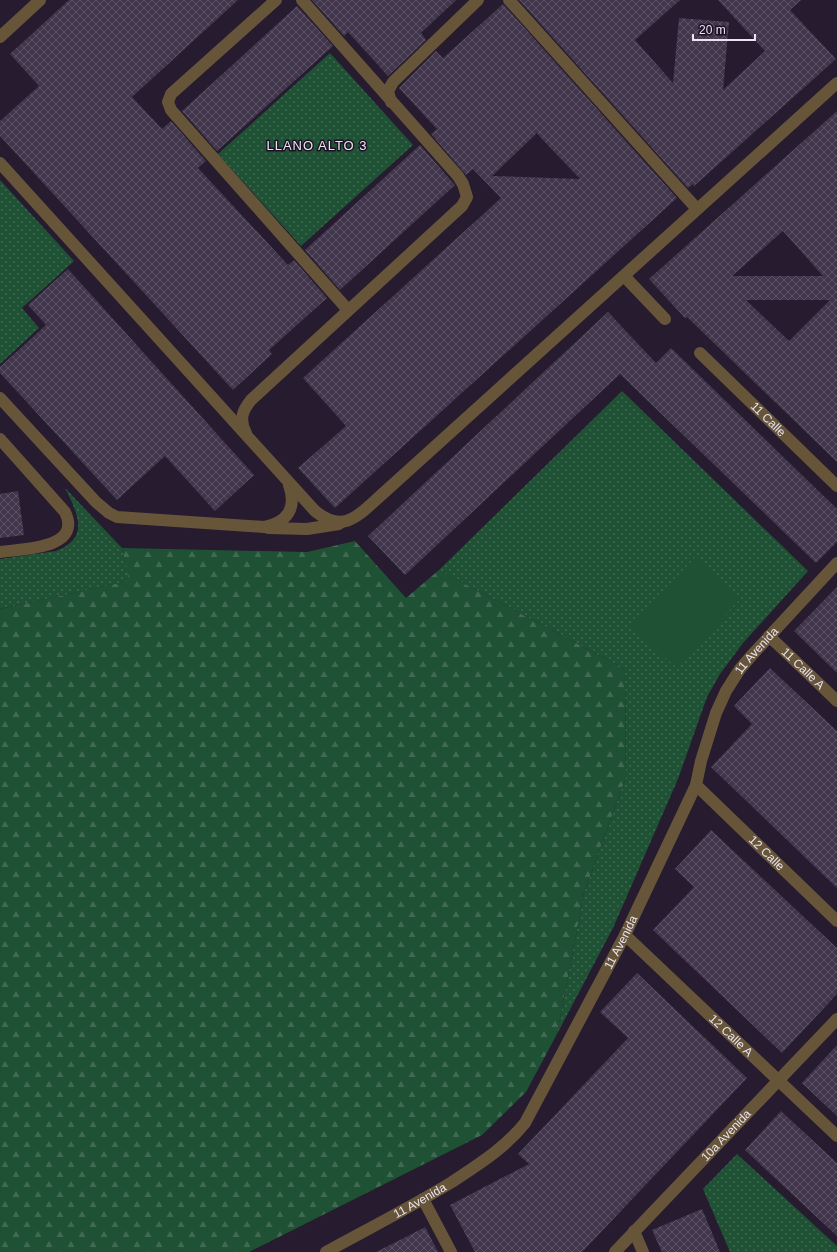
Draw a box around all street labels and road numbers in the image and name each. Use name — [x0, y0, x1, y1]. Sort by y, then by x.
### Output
street label: 11 Calle — [748, 399, 789, 439]
street label: 11 Avenida — [732, 624, 781, 677]
street label: 11 Calle A — [779, 645, 827, 692]
street label: 12 Calle — [746, 833, 787, 874]
street label: 11 Avenida — [601, 913, 640, 971]
street label: 12 Calle A — [706, 1012, 756, 1059]
street label: 10a Avenida — [698, 1107, 754, 1164]
street label: 11 Avenida — [391, 1180, 449, 1221]

